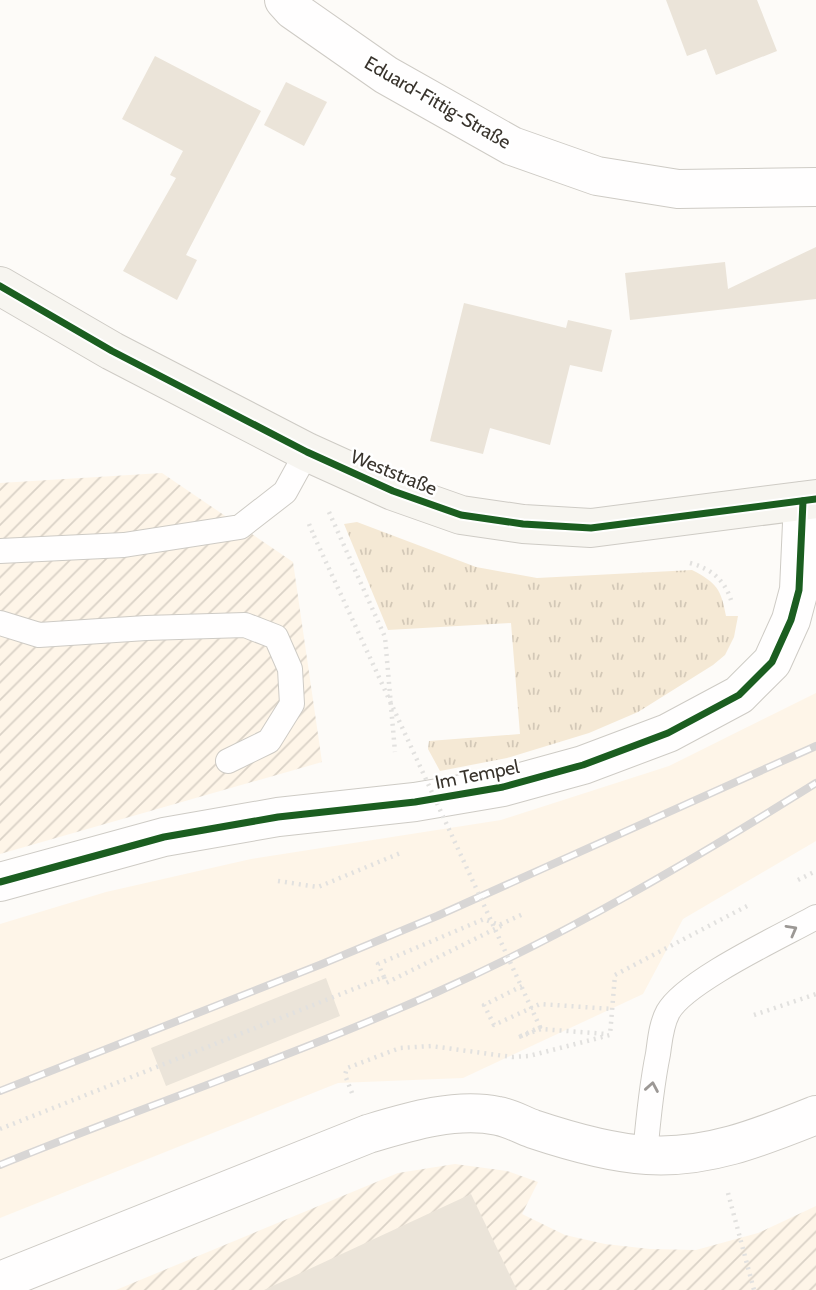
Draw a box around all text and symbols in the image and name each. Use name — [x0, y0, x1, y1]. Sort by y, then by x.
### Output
street label: Eduard-Fittig-Straße — [361, 51, 515, 154]
street label: Weststraße — [347, 445, 441, 500]
street label: Im Tempel — [433, 755, 522, 794]
one-way arrow — [785, 925, 798, 938]
one-way arrow — [643, 1081, 658, 1093]

